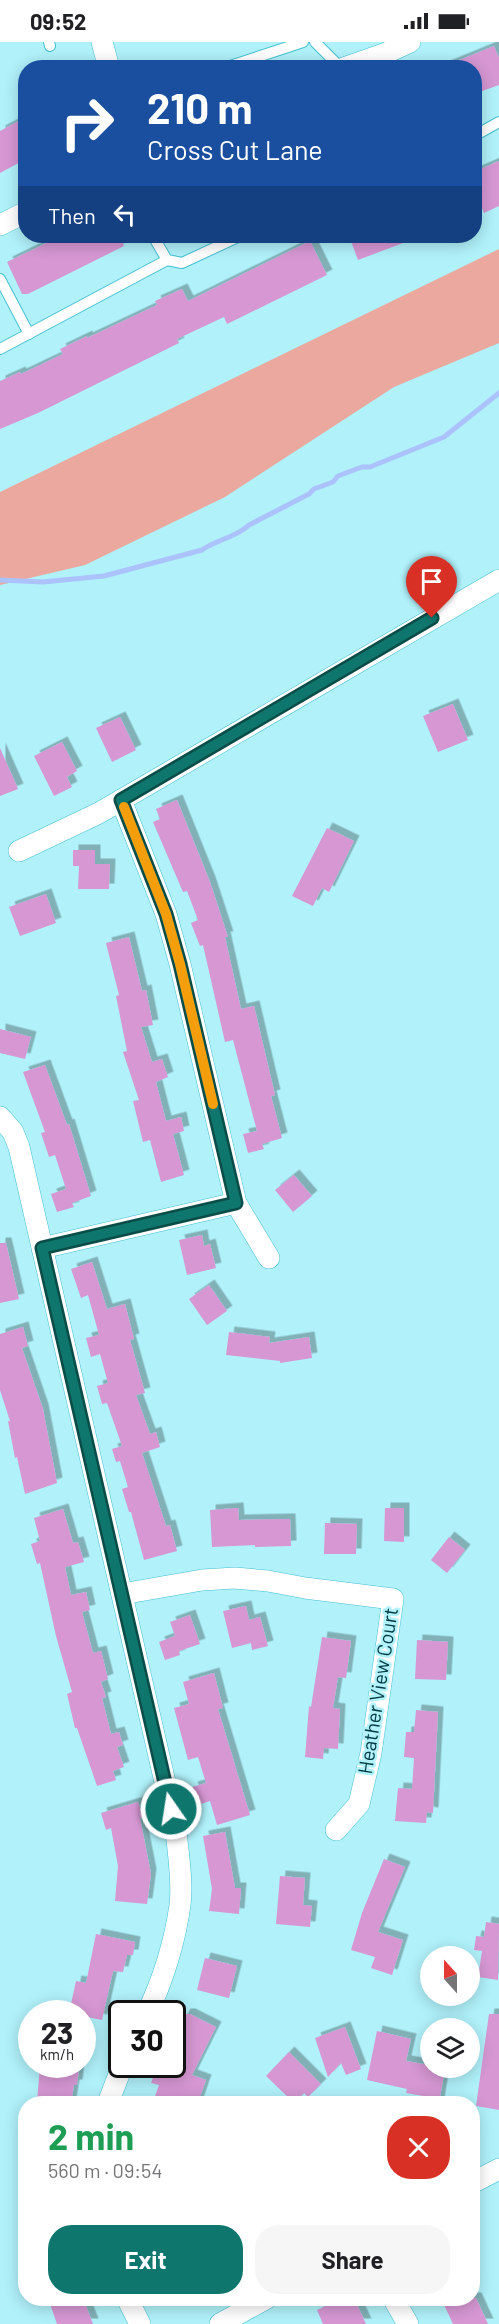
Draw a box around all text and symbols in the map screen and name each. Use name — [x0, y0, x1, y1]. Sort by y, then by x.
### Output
text: 09:52 — [30, 8, 86, 34]
text: 210 m — [147, 82, 253, 132]
icon: right — [48, 84, 126, 162]
text: Cross Cut Lane — [147, 133, 323, 165]
icon: left — [108, 198, 141, 231]
text: Then — [48, 202, 96, 228]
pin — [406, 556, 457, 618]
icon: arrive — [415, 565, 448, 598]
street label: Heather View Court — [352, 1606, 402, 1776]
position arrow — [139, 1777, 203, 1841]
north arrow — [420, 1946, 480, 2006]
map controls — [420, 1946, 480, 2078]
speed limit sign: 30 — [108, 2000, 186, 2078]
text: 23 — [41, 2014, 73, 2050]
button: layers — [420, 2018, 480, 2078]
text: km/h — [40, 2045, 74, 2063]
text: 2 min — [48, 2114, 134, 2157]
button: close — [387, 2116, 450, 2179]
text: 560 m · 09:54 — [48, 2158, 162, 2182]
button: Exit — [48, 2225, 243, 2294]
button: Share — [255, 2225, 450, 2294]

